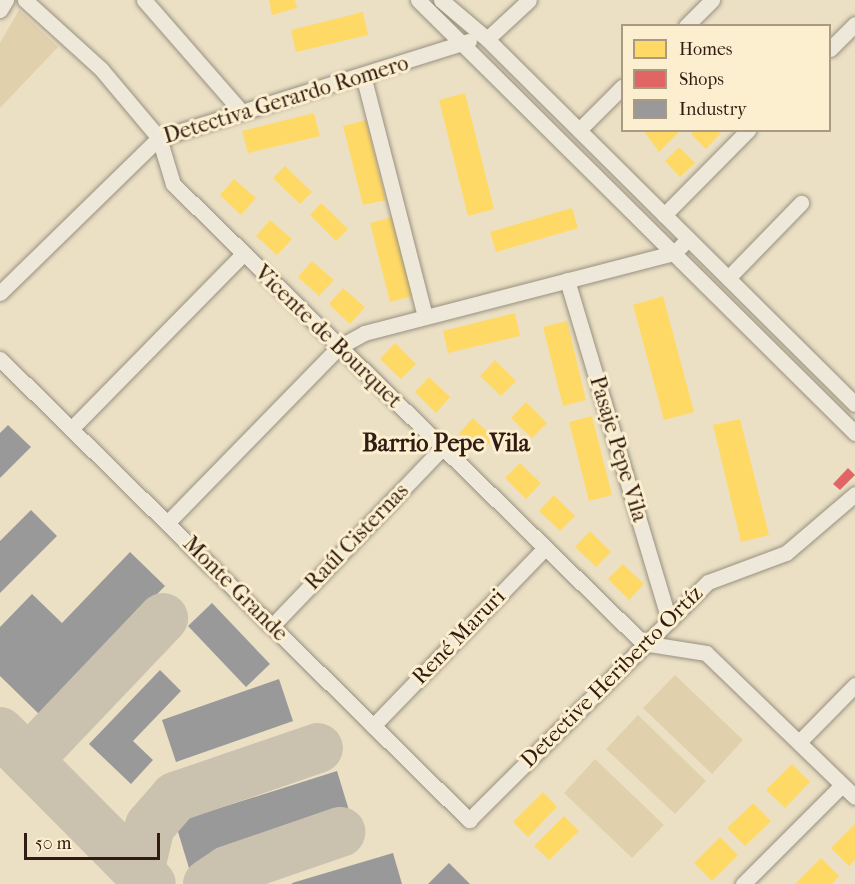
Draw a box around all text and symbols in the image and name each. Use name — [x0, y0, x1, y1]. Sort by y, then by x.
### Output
legend — [621, 24, 831, 132]
text: Homes — [679, 39, 733, 60]
street label: Detectiva Gerardo Romero — [160, 50, 412, 150]
text: Shops — [679, 69, 724, 90]
text: Industry — [679, 99, 747, 120]
street label: Vicente de Bourquet — [249, 260, 407, 414]
street label: Pasaje Pepe Vila — [583, 373, 653, 525]
district label: Barrio Pepe Vila — [362, 430, 530, 458]
street label: Raúl Cisternas — [300, 478, 414, 596]
street label: Monte Grande — [177, 531, 293, 647]
street label: Detective Heriberto Ortíz — [515, 580, 709, 774]
street label: René Maruri — [407, 584, 511, 690]
scale bar — [27, 821, 164, 859]
text: 50 m — [35, 833, 71, 854]

